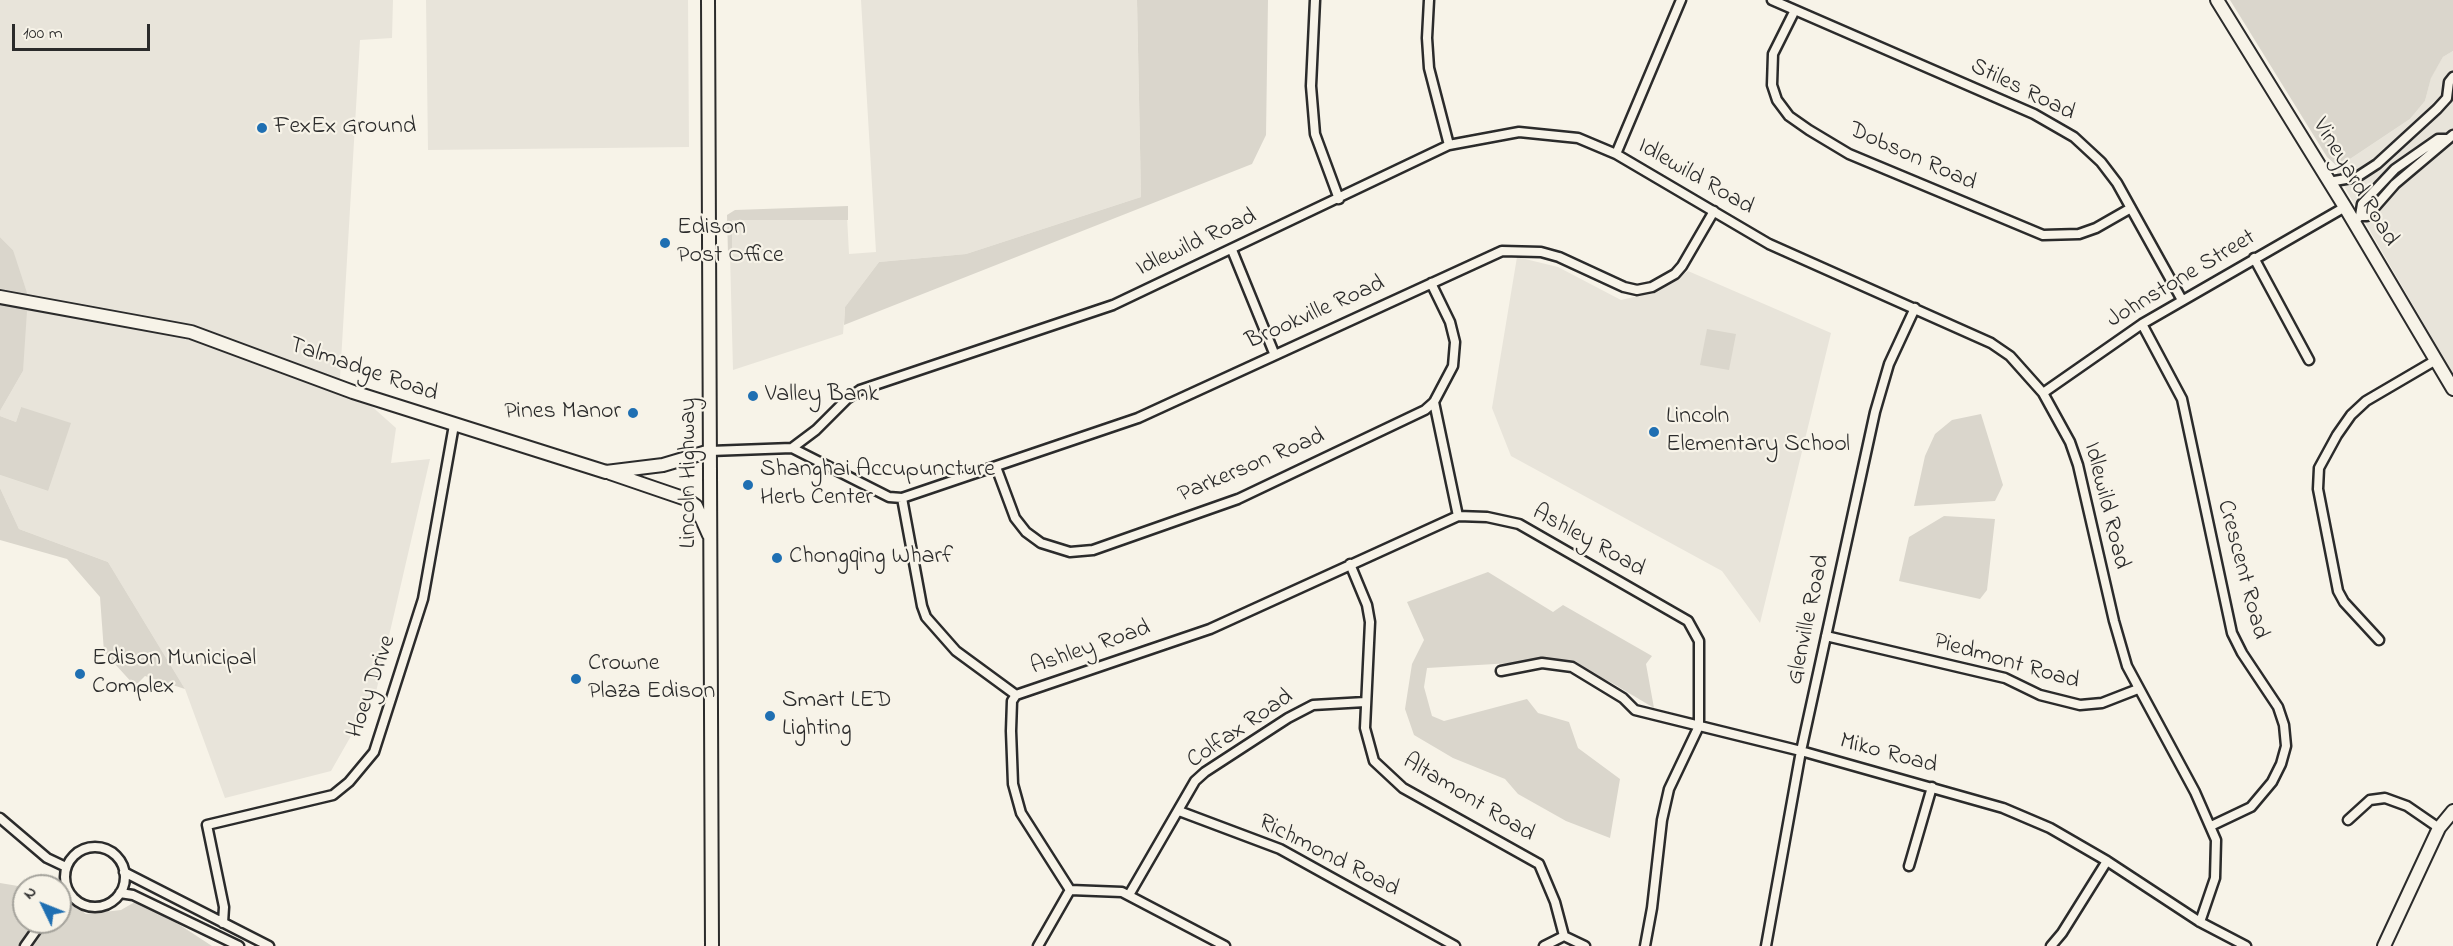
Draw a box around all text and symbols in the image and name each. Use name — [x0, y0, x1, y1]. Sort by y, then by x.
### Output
scale bar — [15, 12, 153, 50]
text: 100 m — [23, 21, 63, 47]
street label: Stiles Road — [1965, 53, 2079, 129]
place label: FexEx Ground — [274, 114, 416, 142]
street label: Vineyard Road — [2304, 114, 2404, 252]
street label: Dobson Road — [1844, 117, 1980, 199]
marker: FexEx Ground — [255, 121, 269, 135]
street label: Idlewild Road — [1632, 133, 1758, 223]
street label: Idlewild Road — [1132, 204, 1262, 284]
place label: Edison Post Office — [677, 215, 784, 271]
street label: Johnstone Street — [2102, 224, 2262, 336]
marker: Edison Post Office — [658, 236, 672, 250]
street label: Brookville Road — [1242, 271, 1390, 357]
street label: Talmadge Road — [285, 332, 441, 410]
place label: Valley Bank — [765, 382, 879, 410]
marker: Valley Bank — [746, 389, 760, 403]
street label: Lincoln Highway — [676, 398, 704, 548]
place label: Pines Manor — [504, 399, 621, 427]
place label: Lincoln Elementary School — [1666, 404, 1850, 460]
marker: Pines Manor — [626, 406, 640, 420]
street label: Parkerson Road — [1174, 423, 1330, 511]
marker: Lincoln Elementary School — [1647, 425, 1661, 439]
street label: Idlewild Road — [2075, 440, 2135, 572]
place label: Shanghai Accupuncture Herb Center — [760, 457, 995, 513]
marker: Shanghai Accupuncture Herb Center — [741, 478, 755, 492]
street label: Crescent Road — [2209, 497, 2273, 643]
street label: Ashley Road — [1526, 499, 1650, 585]
place label: Chongqing Wharf — [789, 544, 953, 572]
marker: Chongqing Wharf — [770, 551, 784, 565]
street label: Glenville Road — [1782, 552, 1838, 688]
street label: Ashley Road — [1027, 615, 1155, 683]
street label: Piedmont Road — [1930, 628, 2082, 698]
street label: Hoey Drive — [342, 632, 404, 742]
place label: Edison Municipal Complex — [92, 646, 256, 702]
place label: Crowne Plaza Edison — [588, 651, 715, 707]
marker: Edison Municipal Complex — [73, 667, 87, 681]
marker: Crowne Plaza Edison — [569, 672, 583, 686]
street label: Colfax Road — [1182, 684, 1300, 776]
place label: Smart LED Lighting — [782, 688, 892, 744]
marker: Smart LED Lighting — [763, 709, 777, 723]
street label: Miko Road — [1836, 728, 1940, 782]
street label: Altamont Road — [1397, 748, 1539, 850]
street label: Richmond Road — [1253, 809, 1403, 905]
north arrow — [12, 874, 72, 934]
text: N — [18, 881, 43, 905]

